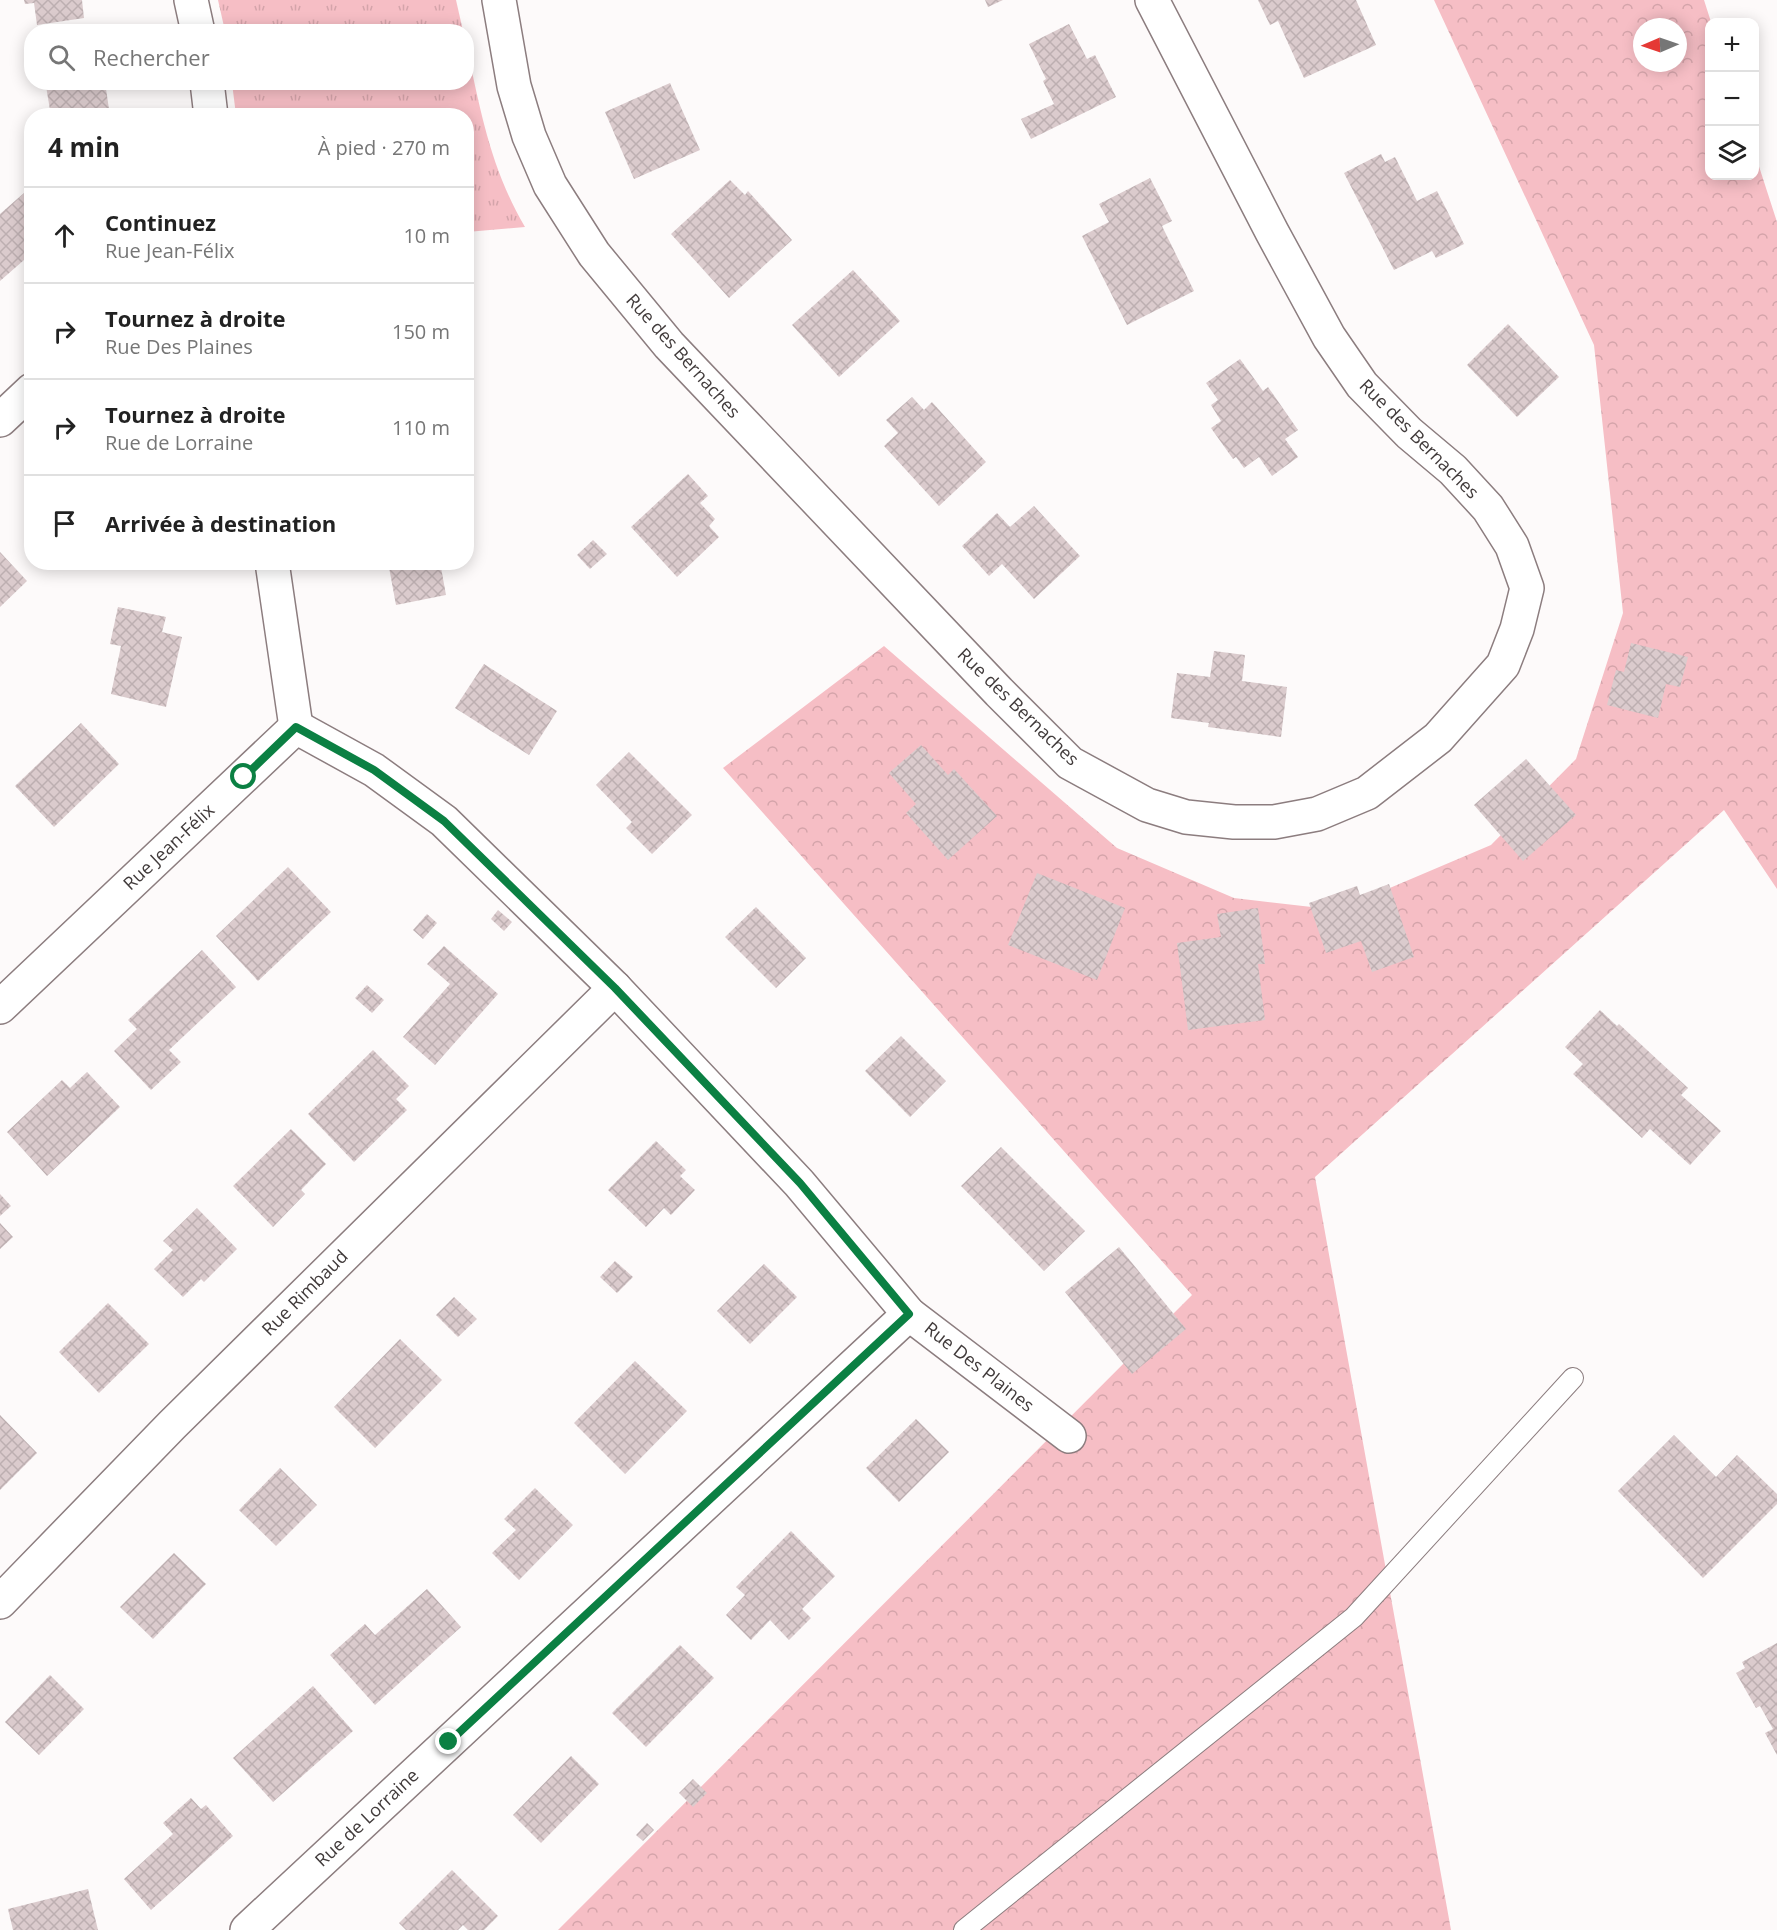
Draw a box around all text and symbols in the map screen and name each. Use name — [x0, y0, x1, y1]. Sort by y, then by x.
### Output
north arrow — [1633, 18, 1687, 72]
map controls — [1705, 18, 1759, 180]
button: + — [1705, 18, 1759, 72]
search box — [24, 24, 474, 90]
icon: search — [45, 41, 78, 74]
text: Rechercher — [93, 42, 210, 72]
button: − — [1705, 72, 1759, 126]
button: layers — [1705, 126, 1759, 180]
text: 4 min — [48, 129, 120, 165]
text: À pied · 270 m — [318, 134, 450, 161]
text: Continuez — [105, 207, 216, 237]
icon: ahead — [48, 219, 81, 252]
text: 10 m — [403, 222, 450, 249]
text: Rue Jean-Félix — [105, 237, 235, 264]
street label: Rue des Bernaches — [621, 288, 746, 423]
text: Tournez à droite — [105, 303, 286, 333]
icon: right — [48, 315, 81, 348]
text: 150 m — [392, 318, 450, 345]
text: Rue Des Plaines — [105, 333, 253, 360]
street label: Rue des Bernaches — [1355, 373, 1485, 503]
text: Tournez à droite — [105, 399, 286, 429]
icon: right — [48, 411, 81, 444]
text: 110 m — [392, 414, 450, 441]
text: Rue de Lorraine — [105, 429, 253, 456]
icon: arrive — [48, 507, 81, 540]
text: Arrivée à destination — [105, 508, 336, 538]
street label: Rue des Bernaches — [953, 642, 1085, 770]
route start — [230, 763, 256, 789]
street label: Rue Jean-Félix — [117, 797, 220, 895]
street label: Rue Rimbaud — [256, 1244, 352, 1340]
street label: Rue Des Plaines — [920, 1316, 1039, 1417]
route end — [435, 1728, 461, 1754]
street label: Rue de Lorraine — [309, 1763, 423, 1872]

